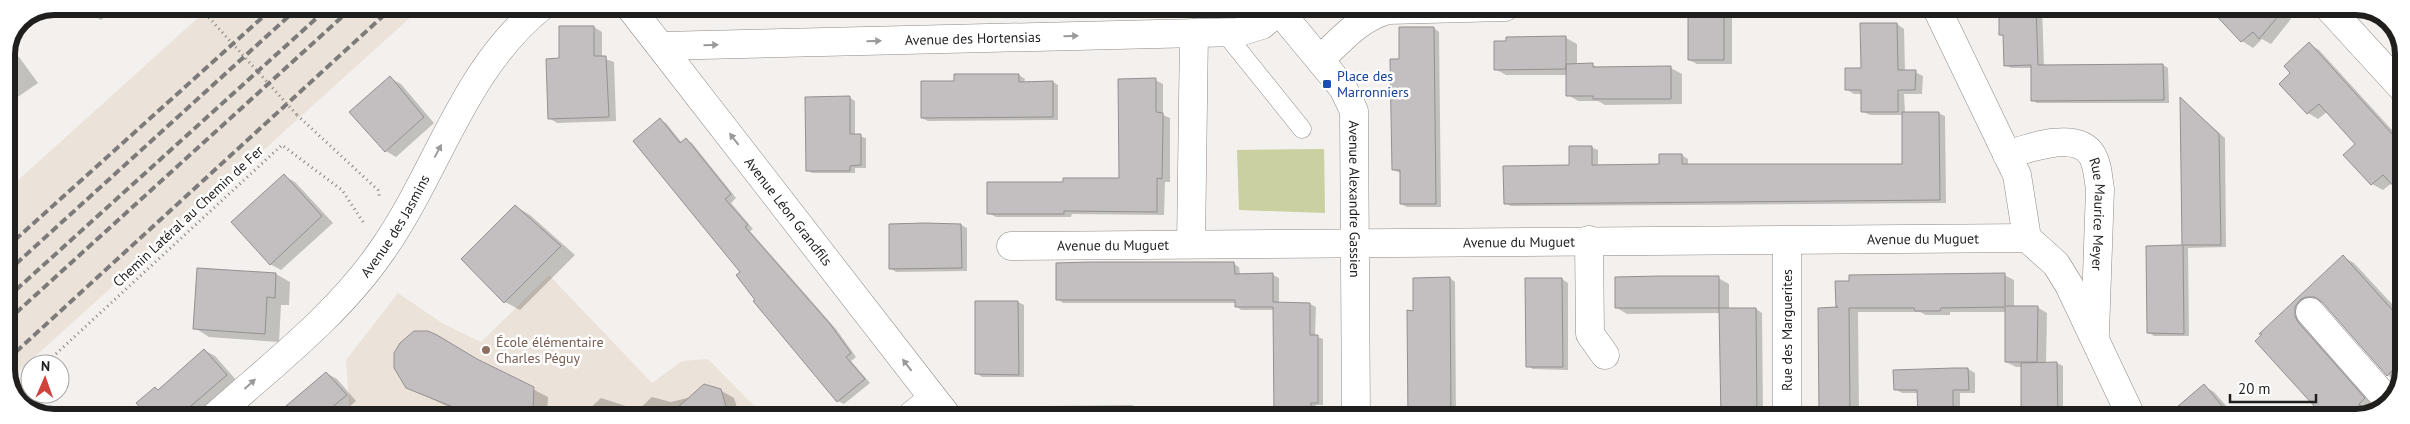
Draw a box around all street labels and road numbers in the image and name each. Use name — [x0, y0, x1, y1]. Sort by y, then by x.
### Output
street label: Avenue des Hortensias — [905, 28, 1041, 49]
street label: Avenue Alexandre Gassien — [1345, 120, 1364, 278]
street label: Chemin Latéral au Chemin de Fer — [109, 141, 267, 291]
street label: Avenue Léon Grandfils — [741, 153, 836, 269]
street label: Rue Maurice Meyer — [2085, 155, 2109, 271]
street label: Avenue des Jasmins — [356, 172, 434, 281]
street label: Avenue du Muguet — [1867, 229, 1979, 248]
street label: Avenue du Muguet — [1463, 233, 1575, 251]
street label: Avenue du Muguet — [1057, 236, 1169, 255]
street label: Rue des Marguerites — [1778, 269, 1796, 391]

